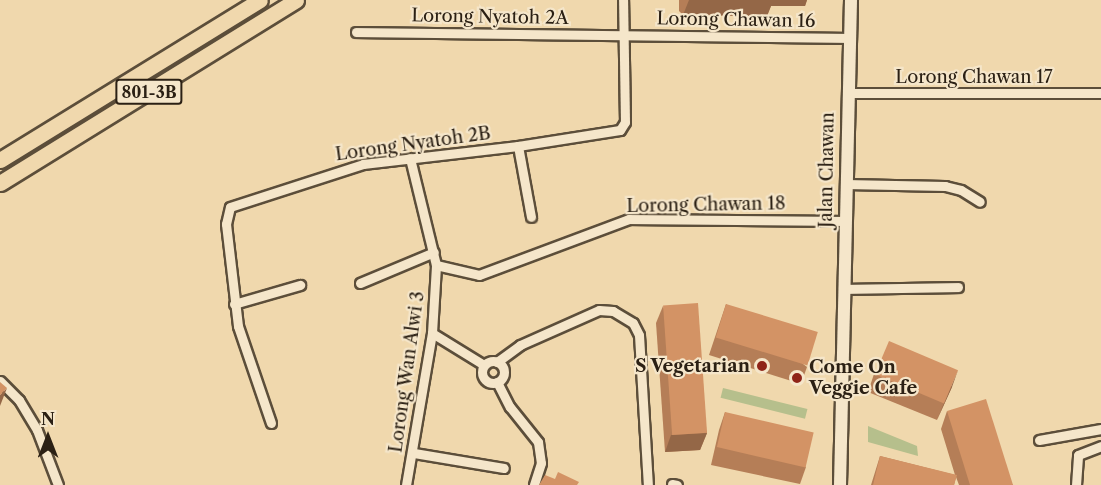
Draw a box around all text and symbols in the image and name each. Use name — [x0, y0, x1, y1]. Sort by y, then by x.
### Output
street label: Lorong Nyatoh 2A — [411, 5, 569, 29]
street label: Lorong Chawan 16 — [656, 8, 816, 32]
street label: Lorong Chawan 17 — [895, 66, 1053, 88]
road number: 801-3B — [114, 79, 184, 105]
street label: Jalan Chawan — [815, 112, 839, 228]
street label: Lorong Nyatoh 2B — [334, 122, 492, 166]
street label: Lorong Chawan 18 — [626, 193, 786, 217]
street label: Lorong Wan Alwi 3 — [385, 289, 429, 455]
place label: S Vegetarian — [634, 355, 750, 377]
place label: Come On Veggie Cafe — [809, 357, 917, 400]
marker: S Vegetarian — [755, 359, 769, 373]
marker: Come On Veggie Cafe — [790, 371, 804, 385]
north arrow — [18, 407, 78, 467]
text: N — [41, 409, 55, 429]

